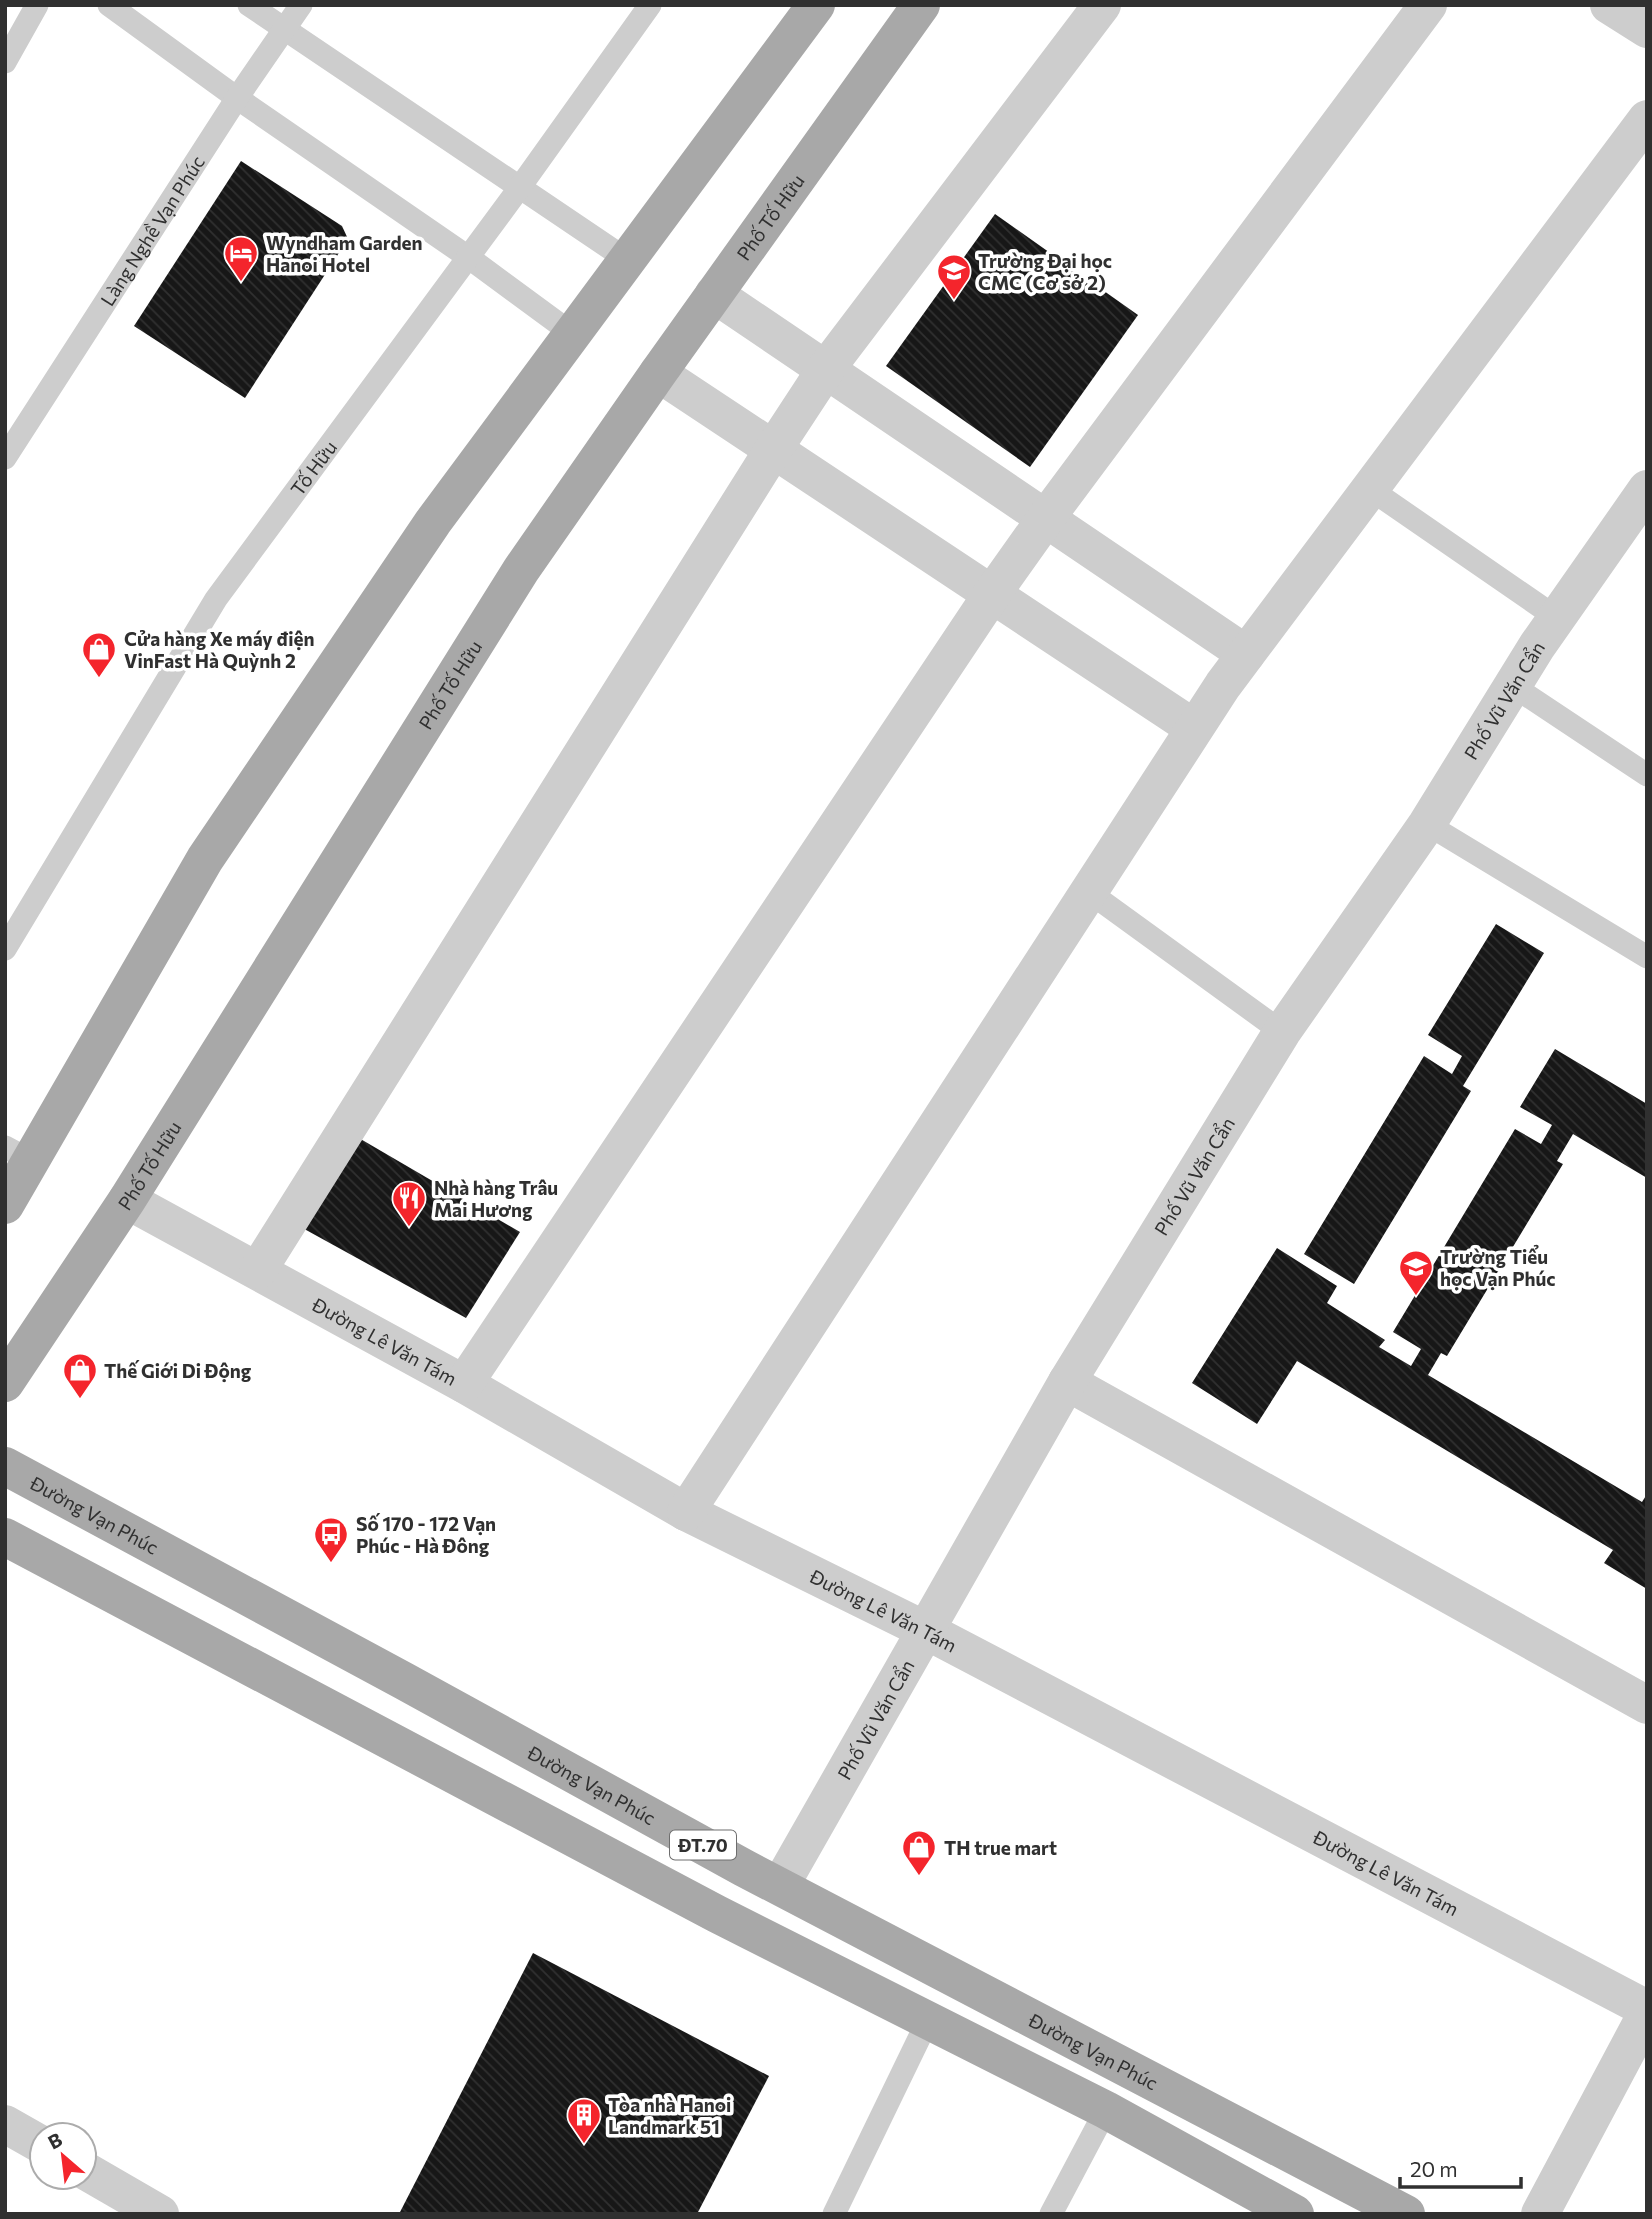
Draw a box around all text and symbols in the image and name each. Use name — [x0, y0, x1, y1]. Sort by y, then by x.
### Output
street label: Làng Nghề Vạn Phúc — [95, 151, 209, 310]
street label: Phố Tố Hữu — [731, 169, 808, 264]
place label: Wyndham Garden Hanoi Hotel — [266, 231, 423, 276]
hotel icon: Wyndham Garden Hanoi Hotel — [222, 234, 260, 283]
place label: Trường Đại học CMC (Cơ sở 2) — [978, 249, 1112, 294]
school or university icon: Trường Đại học CMC (Cơ sở 2) — [935, 252, 973, 301]
street label: Tố Hữu — [285, 436, 341, 500]
place label: Cửa hàng Xe máy điện VinFast Hà Quỳnh 2 — [124, 627, 314, 672]
shop icon: Cửa hàng Xe máy điện VinFast Hà Quỳnh 2 — [80, 630, 118, 679]
street label: Phố Tố Hữu — [413, 636, 486, 733]
street label: Phố Vũ Văn Cẩn — [1458, 637, 1549, 763]
street label: Phố Vũ Văn Cẩn — [1149, 1113, 1239, 1239]
street label: Phố Tố Hữu — [112, 1116, 185, 1214]
place label: Nhà hàng Trâu Mai Hương — [434, 1176, 558, 1221]
restaurant icon: Nhà hàng Trâu Mai Hương — [390, 1179, 428, 1228]
place label: Trường Tiểu học Vạn Phúc — [1440, 1244, 1556, 1291]
school or university icon: Trường Tiểu học Vạn Phúc — [1397, 1248, 1435, 1297]
street label: Đường Lê Văn Tám — [308, 1292, 461, 1390]
shop icon: Thế Giới Di Động — [61, 1351, 99, 1400]
place label: Thế Giới Di Động — [104, 1359, 252, 1383]
street label: Đường Vạn Phúc — [26, 1470, 163, 1558]
place label: Số 170 - 172 Vạn Phúc - Hà Đông — [356, 1512, 496, 1557]
bus stop icon: Số 170 - 172 Vạn Phúc - Hà Đông — [312, 1515, 350, 1564]
street label: Đường Lê Văn Tám — [806, 1563, 961, 1656]
street label: Phố Vũ Văn Cẩn — [832, 1655, 918, 1783]
street label: Đường Vạn Phúc — [523, 1740, 660, 1829]
street label: Đường Lê Văn Tám — [1309, 1824, 1463, 1920]
shop icon: TH true mart — [900, 1828, 938, 1877]
road number: ĐT.70 — [670, 1830, 736, 1859]
place label: TH true mart — [944, 1836, 1057, 1859]
street label: Đường Vạn Phúc — [1025, 2007, 1162, 2094]
place label: Tòa nhà Hanoi Landmark 51 — [608, 2093, 731, 2138]
building icon: Tòa nhà Hanoi Landmark 51 — [565, 2096, 603, 2145]
north arrow — [28, 2121, 98, 2191]
text: B — [44, 2127, 66, 2154]
scale bar — [1400, 2146, 1521, 2190]
text: 20 m — [1410, 2156, 1458, 2181]

